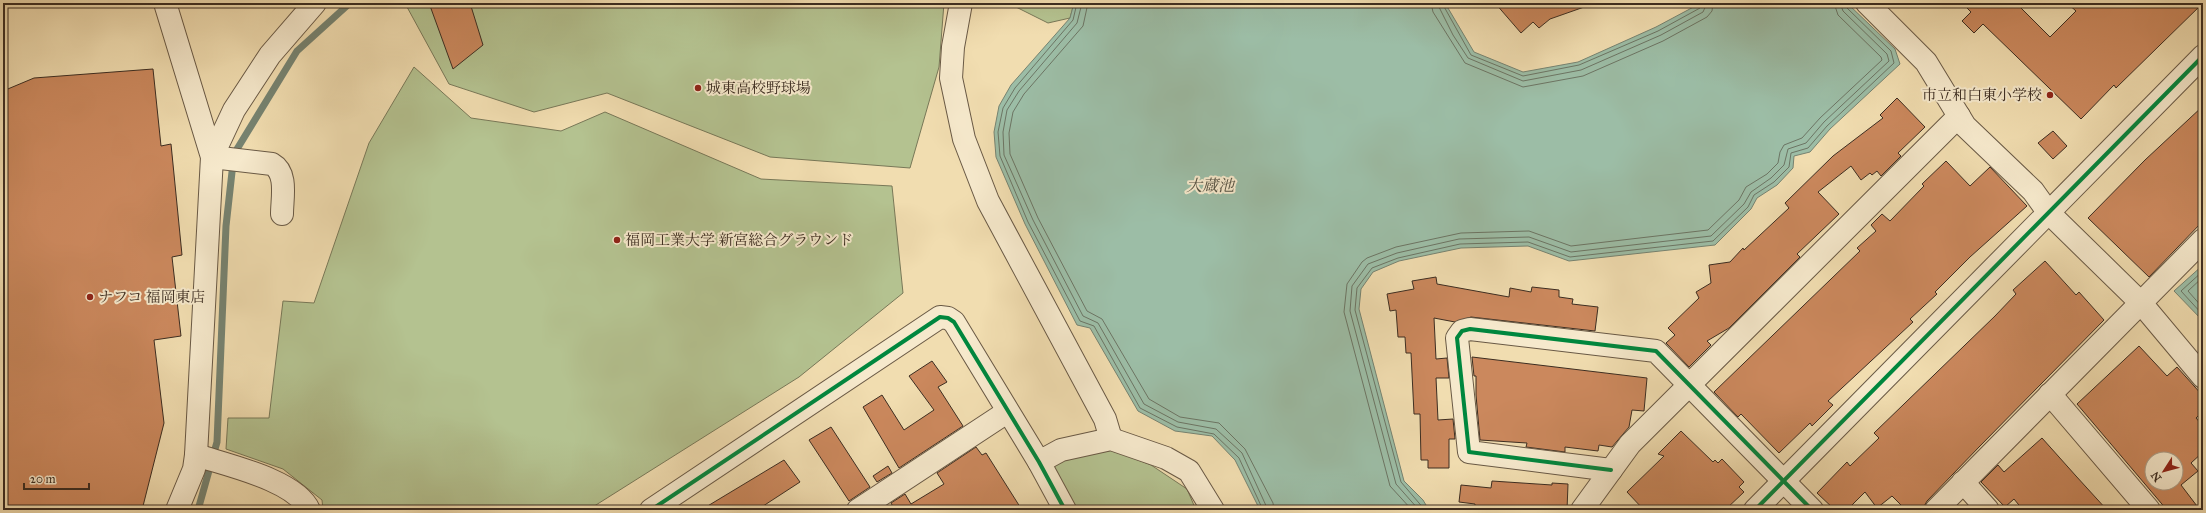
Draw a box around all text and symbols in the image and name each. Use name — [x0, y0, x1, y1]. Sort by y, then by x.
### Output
place label: 城東高校野球場 — [706, 79, 811, 97]
marker: 城東高校野球場 — [693, 83, 703, 93]
place label: 市立和白東小学校 — [1922, 86, 2042, 104]
marker: 市立和白東小学校 — [2045, 90, 2055, 100]
water label: 大蔵池 — [1186, 176, 1236, 195]
place label: 福岡工業大学 新宮総合グラウンド — [625, 231, 853, 249]
marker: 福岡工業大学 新宮総合グラウンド — [612, 235, 622, 245]
place label: ナフコ 福岡東店 — [98, 288, 205, 306]
marker: ナフコ 福岡東店 — [85, 292, 95, 302]
north arrow — [2144, 451, 2184, 491]
scale bar — [24, 465, 89, 491]
text: N — [2148, 468, 2164, 484]
text: 20 m — [30, 472, 56, 486]

